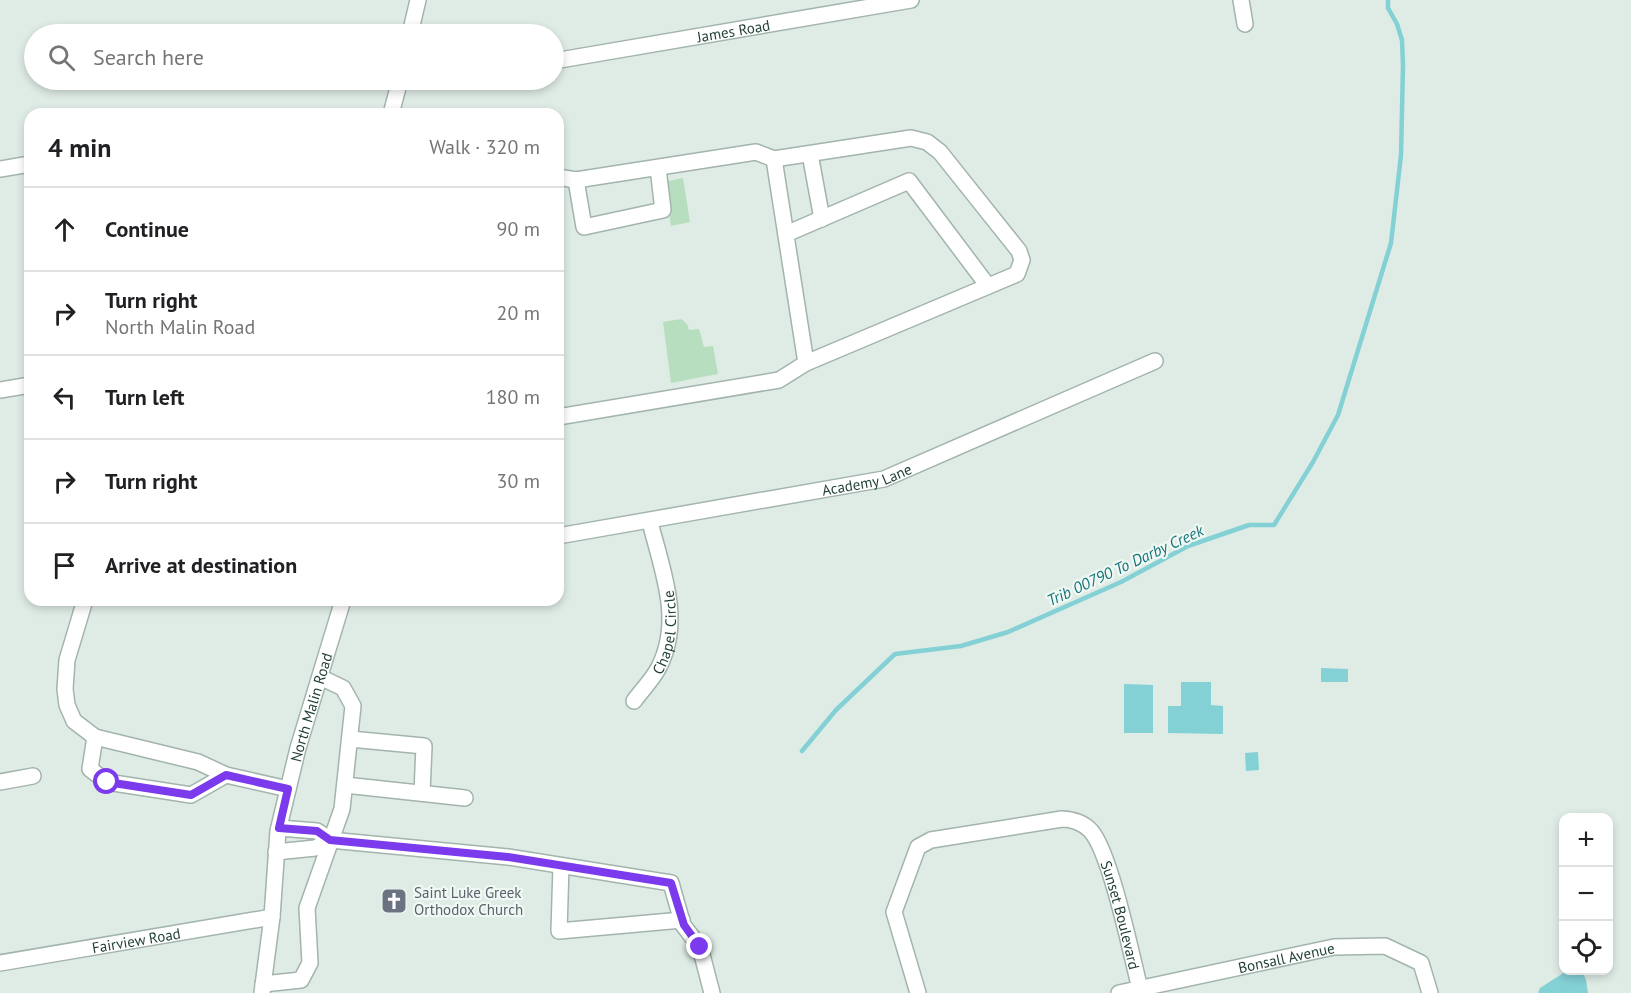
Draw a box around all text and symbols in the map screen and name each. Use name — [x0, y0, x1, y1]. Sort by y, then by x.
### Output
street label: James Road — [694, 15, 771, 46]
search box — [24, 24, 564, 90]
icon: search — [45, 41, 78, 74]
text: Search here — [93, 43, 204, 71]
text: 4 min — [48, 131, 111, 164]
text: Walk · 320 m — [429, 134, 540, 160]
icon: ahead — [48, 213, 81, 246]
text: Continue — [105, 215, 189, 243]
text: 90 m — [497, 216, 540, 242]
text: Turn right — [105, 286, 197, 314]
icon: right — [48, 297, 81, 330]
text: 20 m — [497, 300, 540, 326]
text: North Malin Road — [105, 314, 255, 340]
icon: left — [48, 381, 81, 414]
text: Turn left — [105, 383, 185, 411]
text: 180 m — [486, 384, 540, 410]
street label: Academy Lane — [820, 459, 914, 499]
icon: right — [48, 465, 81, 498]
text: Turn right — [105, 467, 197, 495]
text: 30 m — [497, 468, 540, 494]
water label: Trib 00790 To Darby Creek — [1044, 520, 1207, 610]
icon: arrive — [48, 549, 81, 582]
text: Arrive at destination — [105, 551, 297, 579]
street label: Chapel Circle — [648, 589, 680, 677]
street label: North Malin Road — [286, 650, 336, 763]
route start — [93, 768, 119, 794]
map controls — [1559, 813, 1613, 975]
button: + — [1559, 813, 1613, 867]
street label: Sunset Boulevard — [1097, 858, 1144, 971]
button: − — [1559, 867, 1613, 921]
place label: Saint Luke Greek Orthodox Church — [414, 883, 523, 919]
church icon: Saint Luke Greek Orthodox Church — [379, 886, 409, 916]
button: locate — [1559, 921, 1613, 975]
street label: Fairview Road — [90, 923, 182, 957]
route end — [686, 933, 712, 959]
street label: Bonsall Avenue — [1236, 938, 1336, 977]

